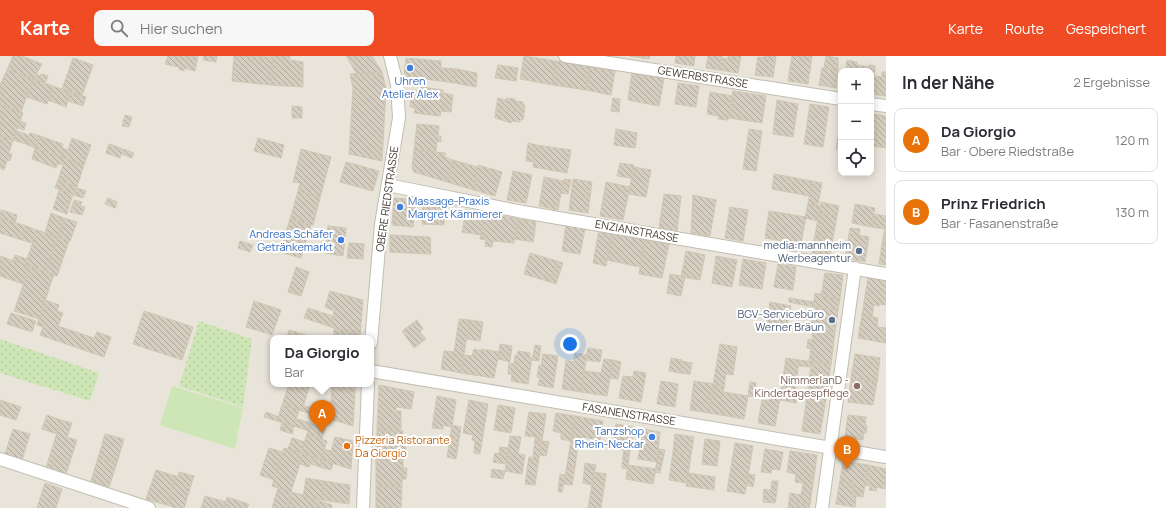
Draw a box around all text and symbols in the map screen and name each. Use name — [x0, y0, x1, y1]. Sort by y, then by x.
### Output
search box — [94, 10, 374, 46]
text: Karte — [20, 15, 70, 41]
icon: search — [108, 17, 130, 39]
text: Hier suchen — [140, 18, 222, 39]
text: Karte — [948, 19, 983, 38]
text: Route — [1005, 19, 1044, 38]
text: Gespeichert — [1066, 19, 1146, 38]
street label: GEWERBSTRASSE — [657, 62, 749, 91]
marker: Uhren Atelier Alex — [405, 63, 415, 73]
map controls — [838, 68, 874, 176]
button: + — [838, 68, 874, 104]
text: In der Nähe — [902, 71, 995, 94]
place label: Uhren Atelier Alex — [382, 73, 439, 101]
text: 2 Ergebnisse — [1073, 73, 1150, 91]
button: − — [838, 104, 874, 140]
text: Da Giorgio — [941, 121, 1016, 142]
text: A — [912, 131, 920, 149]
text: 120 m — [1115, 131, 1149, 149]
button: locate — [838, 140, 874, 176]
text: Bar · Obere Riedstraße — [941, 142, 1074, 160]
street label: OBERE RIEDSTRASSE — [372, 145, 401, 253]
place label: Massage-Praxis Margret Kämmerer — [408, 193, 502, 221]
text: Prinz Friedrich — [941, 193, 1046, 214]
marker: Massage-Praxis Margret Kämmerer — [395, 202, 405, 212]
text: B — [912, 203, 920, 221]
text: 130 m — [1115, 203, 1149, 221]
text: Bar · Fasanenstraße — [941, 214, 1058, 232]
street label: ENZIANSTRASSE — [594, 216, 680, 245]
place label: Andreas Schäfer Getränkemarkt — [249, 226, 333, 254]
marker: Andreas Schäfer Getränkemarkt — [336, 235, 346, 245]
place label: media:mannheim Werbeagentur — [763, 237, 851, 265]
marker: media:mannheim Werbeagentur — [854, 246, 864, 256]
place label: BGV-Servicebüro Werner Bräun — [737, 306, 824, 334]
marker: BGV-Servicebüro Werner Bräun — [827, 315, 837, 325]
your location — [560, 334, 580, 354]
popup — [270, 335, 374, 387]
text: Da Giorgio — [284, 342, 360, 363]
text: Bar — [284, 363, 304, 381]
place label: NimmerlanD - Kindertagespflege — [755, 372, 850, 400]
marker: NimmerlanD - Kindertagespflege — [852, 381, 862, 391]
street label: FASANENSTRASSE — [581, 399, 677, 428]
pin: A — [309, 400, 335, 433]
place label: Tanzshop Rhein-Neckar — [575, 423, 644, 451]
place label: Pizzeria Ristorante Da Giorgio — [355, 432, 450, 460]
marker: Tanzshop Rhein-Neckar — [647, 432, 657, 442]
pin: B — [834, 436, 860, 469]
marker: Pizzeria Ristorante Da Giorgio — [342, 441, 352, 451]

